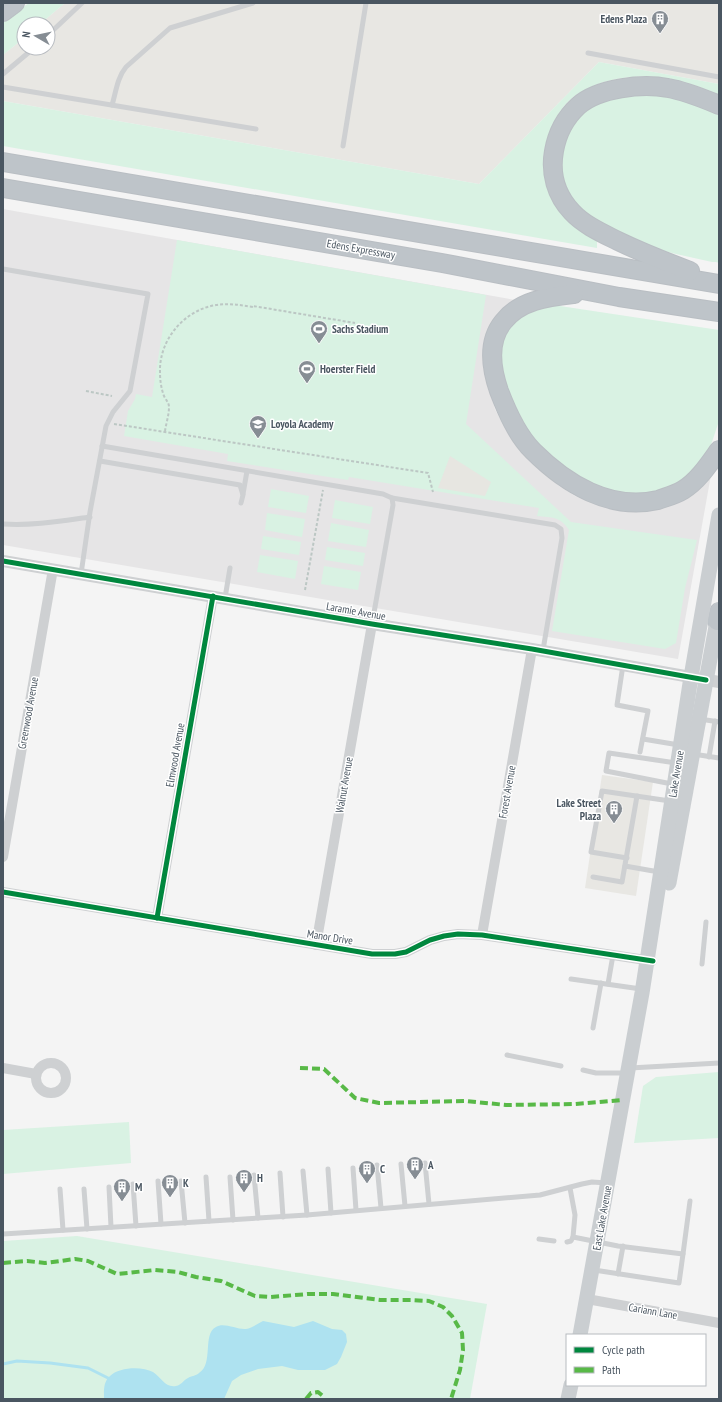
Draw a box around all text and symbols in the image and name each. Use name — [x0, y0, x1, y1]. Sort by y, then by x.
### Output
building icon: Edens Plaza — [650, 9, 670, 34]
place label: Edens Plaza — [600, 12, 647, 26]
north arrow — [16, 16, 56, 56]
text: N — [19, 30, 34, 38]
street label: Edens Expressway — [326, 236, 397, 262]
sports icon: Sachs Stadium — [309, 319, 329, 344]
place label: Sachs Stadium — [332, 322, 388, 336]
sports icon: Hoerster Field — [297, 359, 317, 384]
place label: Hoerster Field — [320, 362, 375, 376]
school or university icon: Loyola Academy — [248, 414, 268, 439]
place label: Loyola Academy — [271, 417, 334, 431]
street label: Laramie Avenue — [325, 599, 387, 623]
street label: Greenwood Avenue — [15, 676, 41, 750]
street label: Elmwood Avenue — [162, 721, 188, 788]
street label: Lake Avenue — [665, 749, 687, 798]
street label: Walnut Avenue — [332, 756, 356, 814]
street label: Forest Avenue — [495, 764, 519, 820]
place label: Lake Street Plaza — [557, 796, 602, 823]
building icon: Lake Street Plaza — [604, 799, 624, 824]
street label: Manor Drive — [306, 926, 354, 948]
building icon: A — [405, 1155, 425, 1180]
place label: A — [427, 1158, 434, 1172]
building icon: C — [357, 1159, 377, 1184]
place label: C — [380, 1162, 385, 1176]
building icon: H — [234, 1168, 254, 1193]
place label: H — [257, 1171, 263, 1185]
building icon: K — [160, 1173, 180, 1198]
place label: K — [183, 1176, 189, 1190]
building icon: M — [112, 1177, 132, 1202]
place label: M — [135, 1180, 142, 1194]
street label: East Lake Avenue — [589, 1184, 615, 1251]
street label: Cariann Lane — [628, 1300, 679, 1322]
legend — [566, 1334, 706, 1386]
text: Cycle path — [602, 1342, 645, 1357]
text: Path — [602, 1362, 620, 1377]

